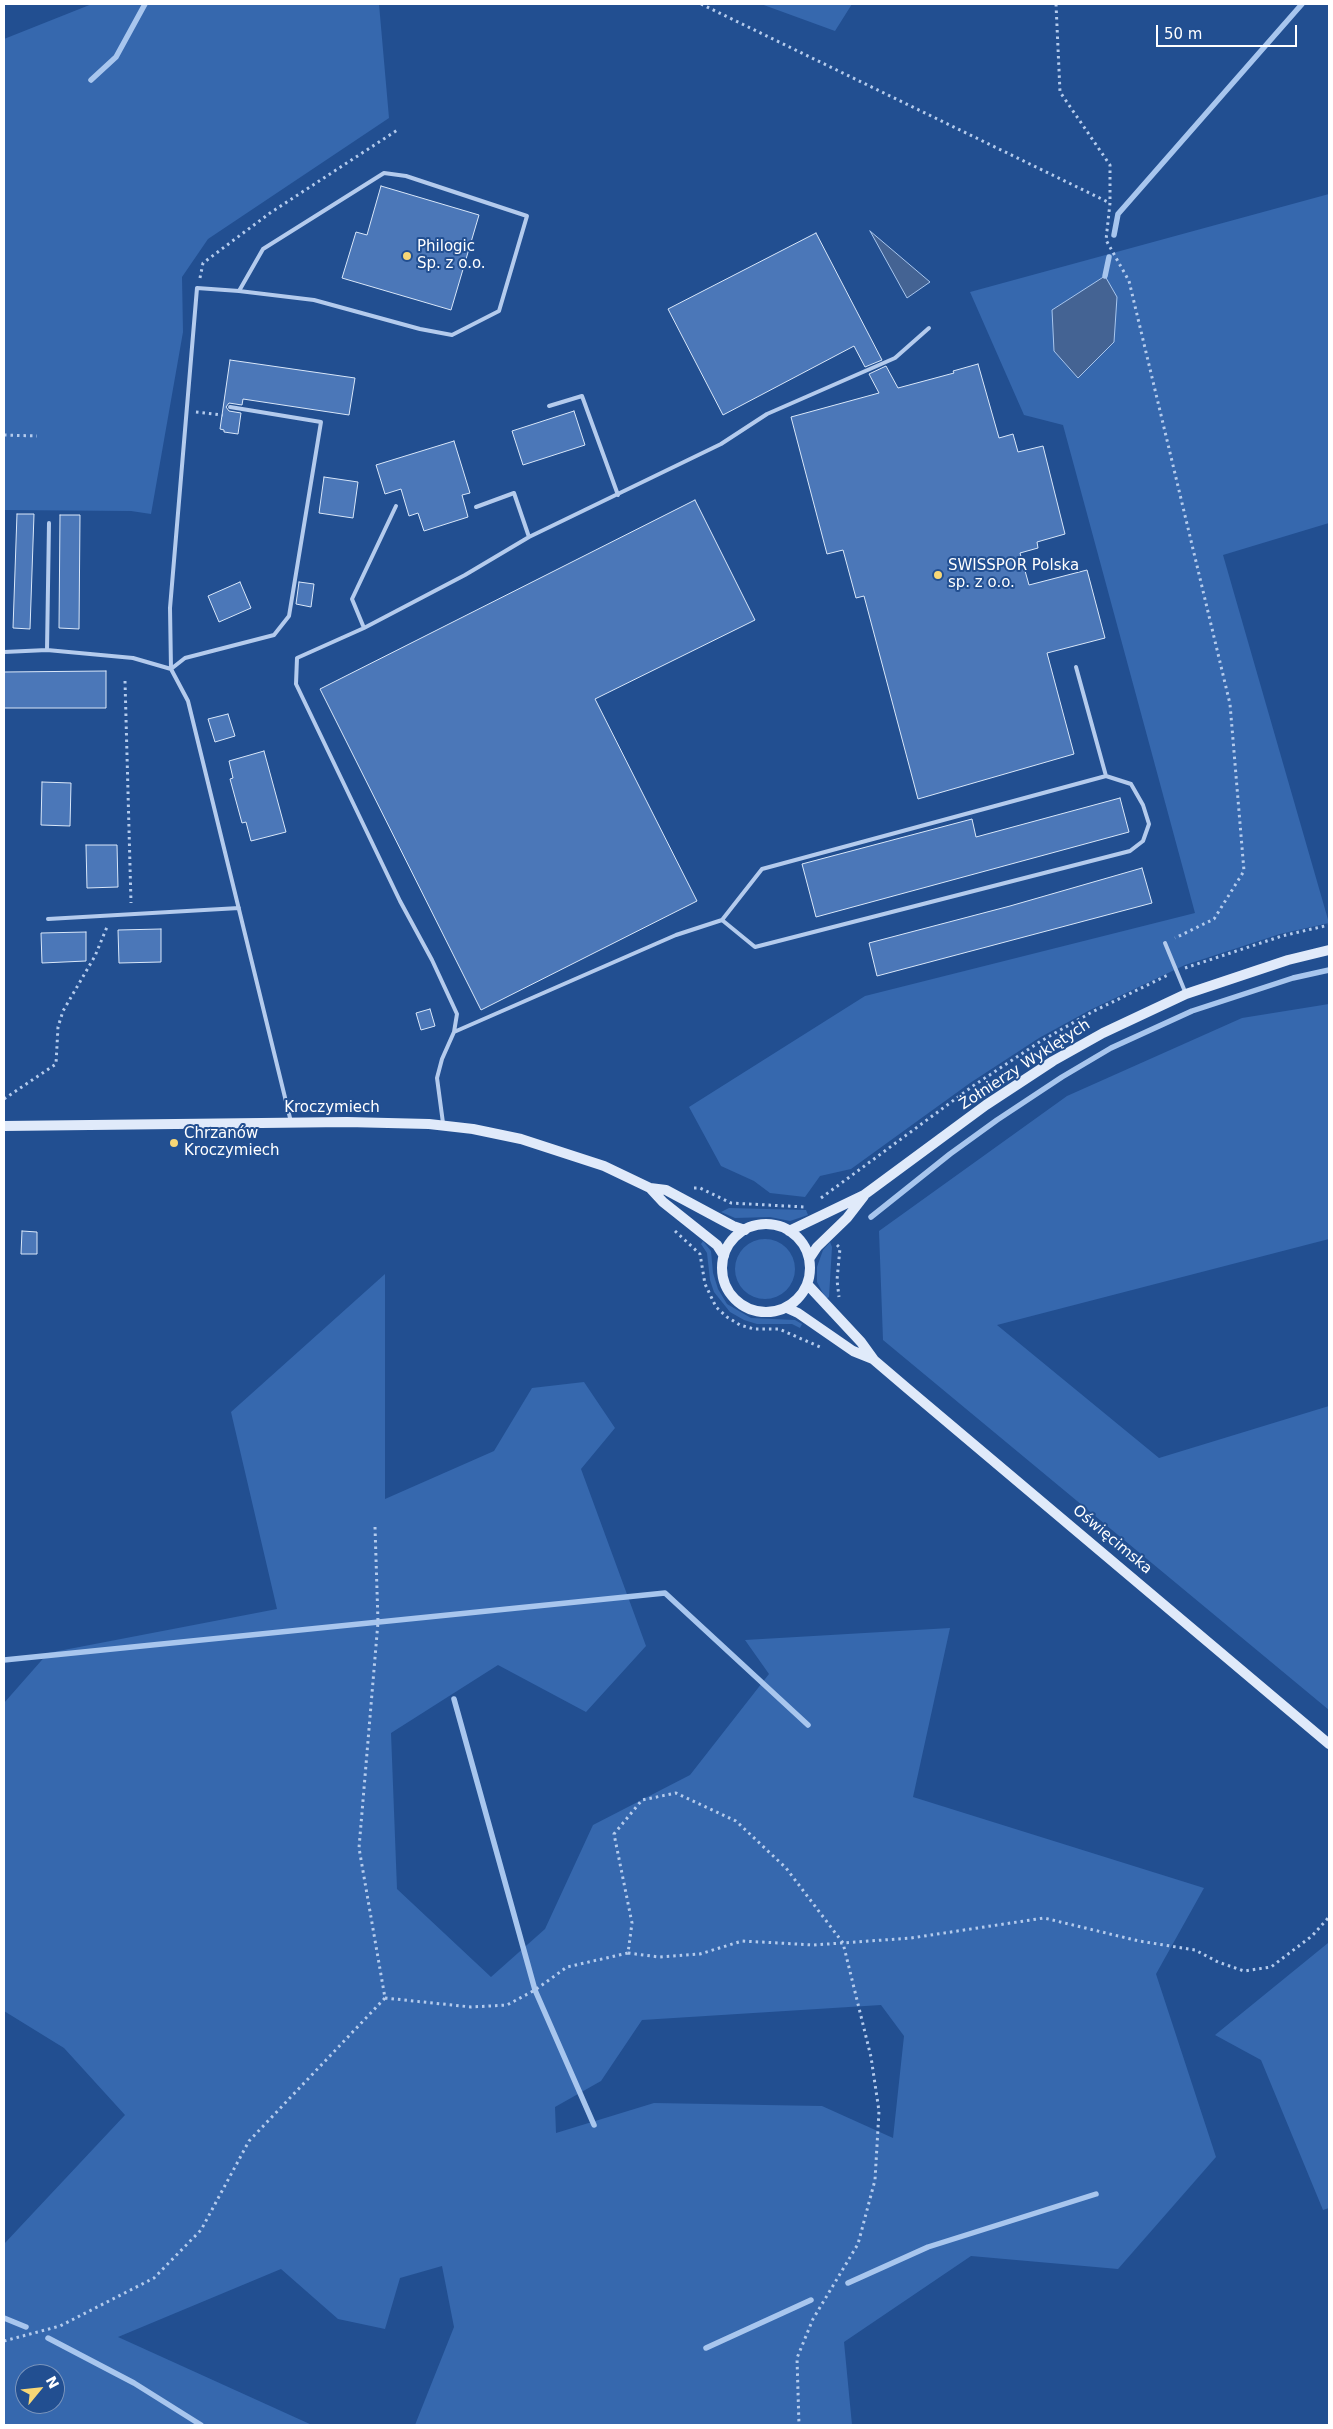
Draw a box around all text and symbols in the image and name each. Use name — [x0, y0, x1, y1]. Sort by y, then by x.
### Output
scale bar — [1158, 15, 1299, 47]
text: 50 m — [1164, 25, 1202, 43]
place label: Philogic Sp. z o.o. — [417, 238, 486, 273]
marker: Philogic Sp. z o.o. — [401, 250, 413, 262]
place label: SWISSPOR Polska sp. z o.o. — [948, 557, 1079, 592]
marker: SWISSPOR Polska sp. z o.o. — [932, 569, 944, 581]
street label: Żołnierzy Wyklętych — [956, 1016, 1094, 1114]
street label: Kroczymiech — [284, 1099, 380, 1117]
place label: Chrzanów Kroczymiech — [184, 1125, 280, 1160]
marker: Chrzanów Kroczymiech — [168, 1137, 180, 1149]
street label: Oświęcimska — [1069, 1502, 1155, 1578]
north arrow — [15, 2364, 65, 2414]
text: N — [43, 2373, 62, 2391]

